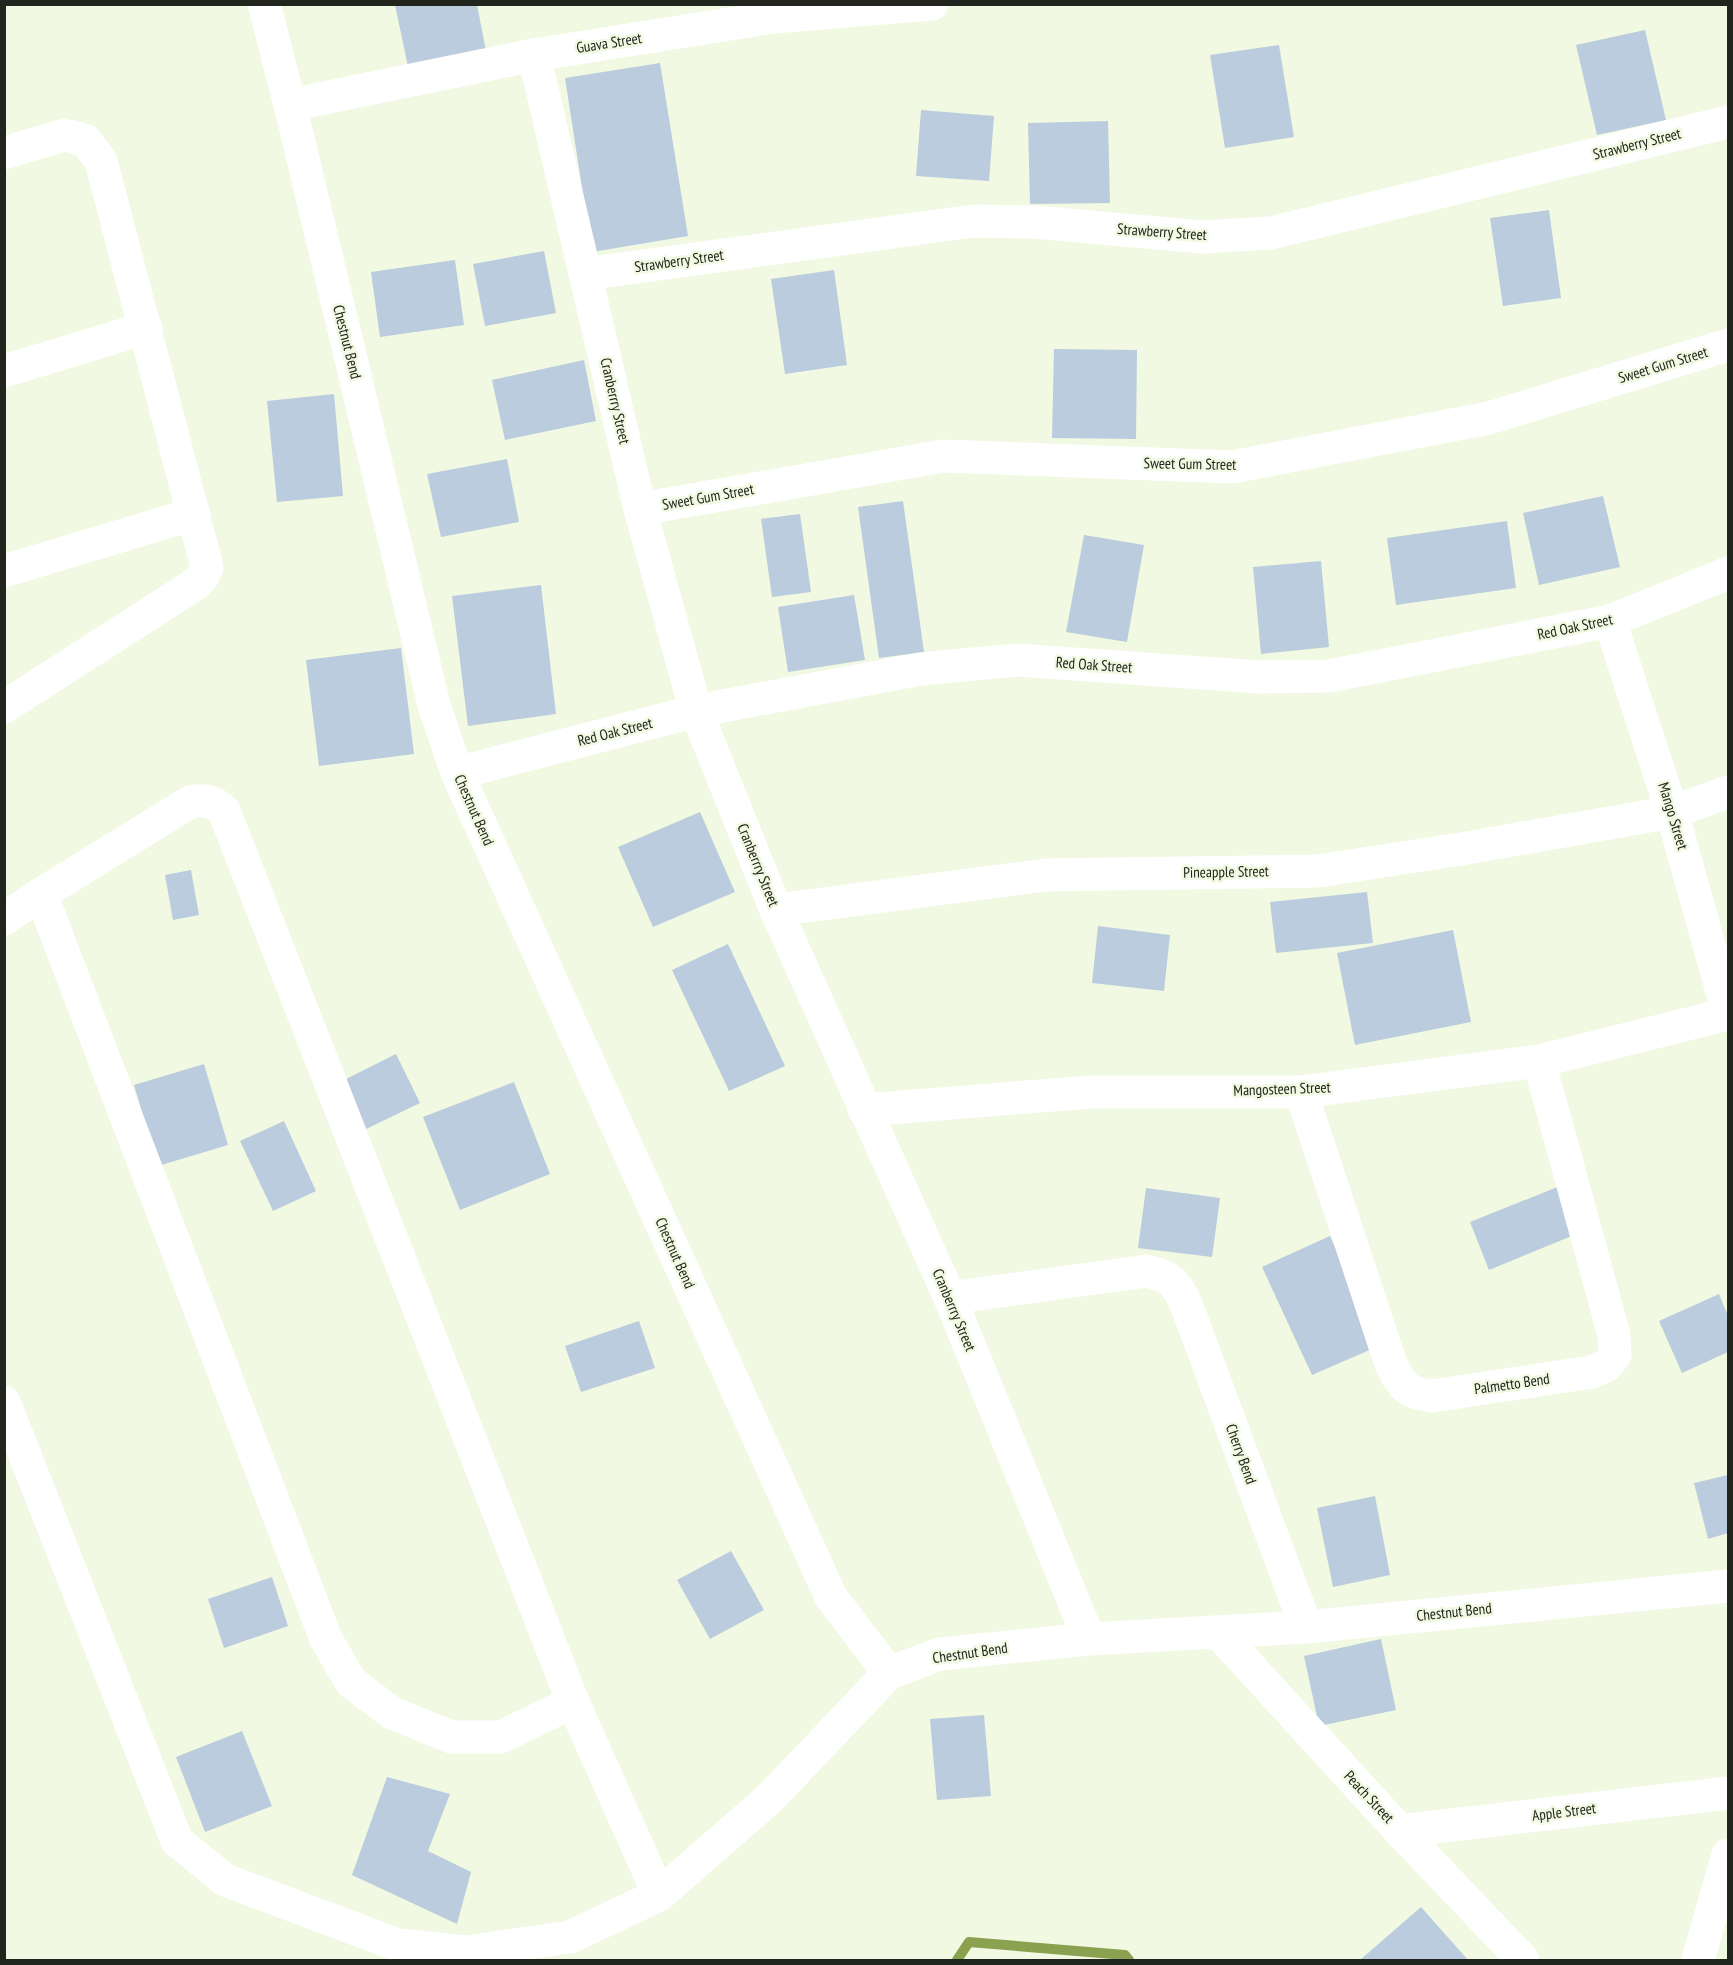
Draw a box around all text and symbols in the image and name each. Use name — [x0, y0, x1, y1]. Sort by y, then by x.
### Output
street label: Guava Street — [575, 28, 643, 57]
street label: Strawberry Street — [1591, 123, 1683, 164]
street label: Strawberry Street — [1117, 219, 1208, 244]
street label: Strawberry Street — [633, 245, 725, 276]
street label: Chestnut Bend — [329, 303, 366, 381]
street label: Sweet Gum Street — [1616, 342, 1710, 387]
street label: Cranberrry Street — [596, 356, 635, 446]
street label: Sweet Gum Street — [1144, 453, 1236, 474]
street label: Sweet Gum Street — [661, 479, 755, 514]
street label: Red Oak Street — [1536, 609, 1614, 644]
street label: Red Oak Street — [1055, 652, 1133, 677]
street label: Red Oak Street — [576, 713, 654, 750]
street label: Chestnut Bend — [450, 771, 499, 848]
street label: Mango Street — [1654, 780, 1693, 852]
street label: Cranberrry Street — [733, 821, 784, 909]
street label: Pineapple Street — [1183, 861, 1269, 882]
street label: Mangosteen Street — [1233, 1077, 1331, 1100]
street label: Chestnut Bend — [651, 1214, 700, 1291]
street label: Cranberrry Street — [929, 1266, 980, 1354]
street label: Palmetto Bend — [1473, 1369, 1551, 1398]
street label: Cherry Bend — [1222, 1421, 1261, 1487]
street label: Chestnut Bend — [1415, 1598, 1493, 1625]
street label: Chestnut Bend — [931, 1638, 1009, 1667]
street label: Peach Street — [1340, 1767, 1398, 1827]
street label: Apple Street — [1531, 1798, 1597, 1825]

